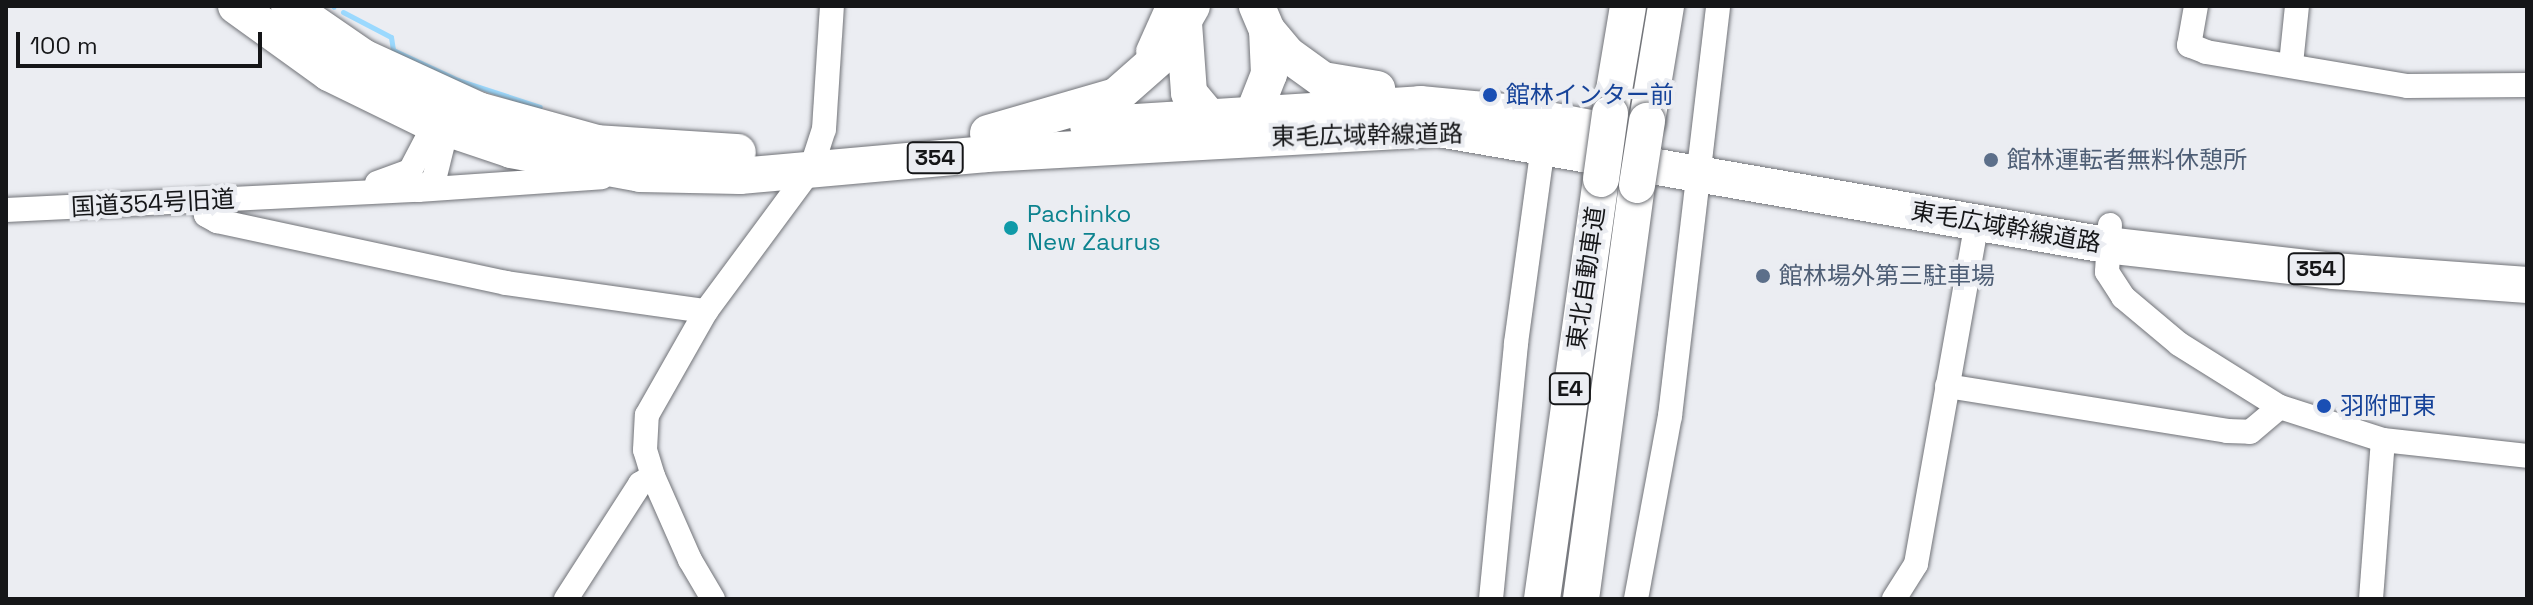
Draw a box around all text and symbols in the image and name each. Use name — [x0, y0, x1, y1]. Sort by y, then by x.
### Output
scale bar — [20, 16, 266, 66]
text: 100 m — [30, 30, 98, 61]
place label: 館林インター前 — [1506, 81, 1674, 109]
marker: 館林インター前 — [1481, 86, 1499, 104]
street label: 東毛広域幹線道路 — [1271, 119, 1463, 151]
road number: 354 — [905, 140, 965, 176]
place label: 館林運転者無料休憩所 — [2007, 146, 2247, 174]
marker: 館林運転者無料休憩所 — [1982, 151, 2000, 169]
street label: 国道354号旧道 — [70, 184, 236, 222]
street label: 東毛広域幹線道路 — [1909, 196, 2103, 258]
place label: Pachinko New Zaurus — [1027, 200, 1161, 256]
street label: 東北自動車道 — [1562, 205, 1610, 351]
marker: Pachinko New Zaurus — [1002, 219, 1020, 237]
road number: 354 — [2286, 251, 2346, 287]
place label: 館林場外第三駐車場 — [1779, 262, 1995, 290]
marker: 館林場外第三駐車場 — [1754, 267, 1772, 285]
road number: E4 — [1548, 371, 1592, 407]
place label: 羽附町東 — [2340, 392, 2436, 420]
marker: 羽附町東 — [2315, 397, 2333, 415]

